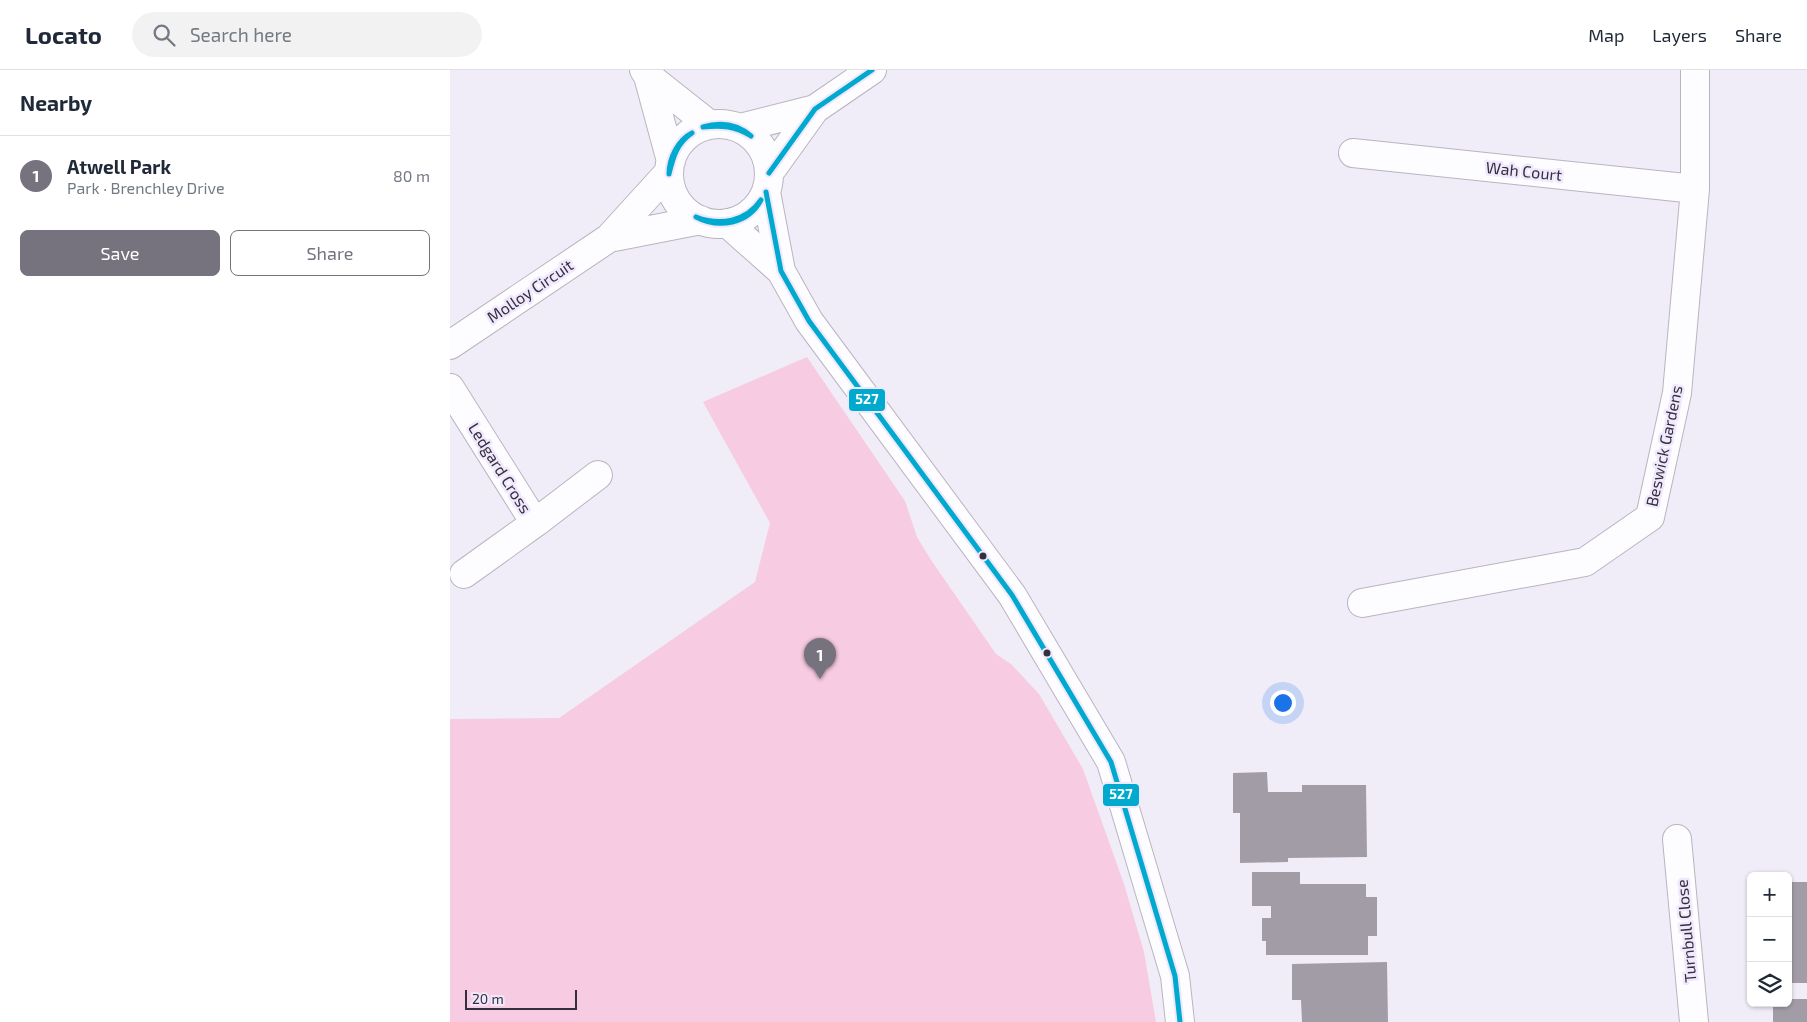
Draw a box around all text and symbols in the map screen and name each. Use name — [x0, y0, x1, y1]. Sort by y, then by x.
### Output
search box — [132, 12, 482, 57]
text: Locato — [25, 20, 102, 49]
icon: search — [150, 21, 178, 49]
text: Search here — [190, 23, 292, 46]
text: Map — [1588, 24, 1624, 46]
text: Layers — [1652, 24, 1707, 46]
text: Share — [1735, 24, 1782, 46]
text: Nearby — [20, 90, 92, 115]
text: Atwell Park — [67, 155, 171, 178]
street label: Wah Court — [1485, 157, 1563, 184]
text: 1 — [33, 166, 39, 185]
text: 80 m — [393, 166, 430, 185]
text: Park · Brenchley Drive — [67, 178, 225, 197]
button: Save — [20, 230, 220, 276]
button: Share — [230, 230, 430, 276]
street label: Molloy Circuit — [483, 255, 576, 326]
street label: Beswick Gardens — [1641, 384, 1686, 508]
line badge: 527 — [848, 388, 886, 412]
text: 527 — [855, 390, 879, 407]
street label: Ledgard Cross — [465, 419, 536, 517]
unlabelled marker — [978, 551, 988, 561]
pin: 1 — [804, 638, 836, 679]
unlabelled marker — [1042, 648, 1052, 658]
your location — [1270, 690, 1296, 716]
line badge: 527 — [1102, 783, 1140, 807]
text: 527 — [1109, 785, 1133, 802]
map controls — [1747, 872, 1792, 1007]
button: + — [1747, 872, 1792, 917]
street label: Turnbull Close — [1672, 879, 1699, 983]
button: − — [1747, 917, 1792, 962]
button: layers — [1747, 962, 1792, 1007]
scale bar — [465, 987, 578, 1010]
text: 20 m — [472, 990, 504, 1007]

